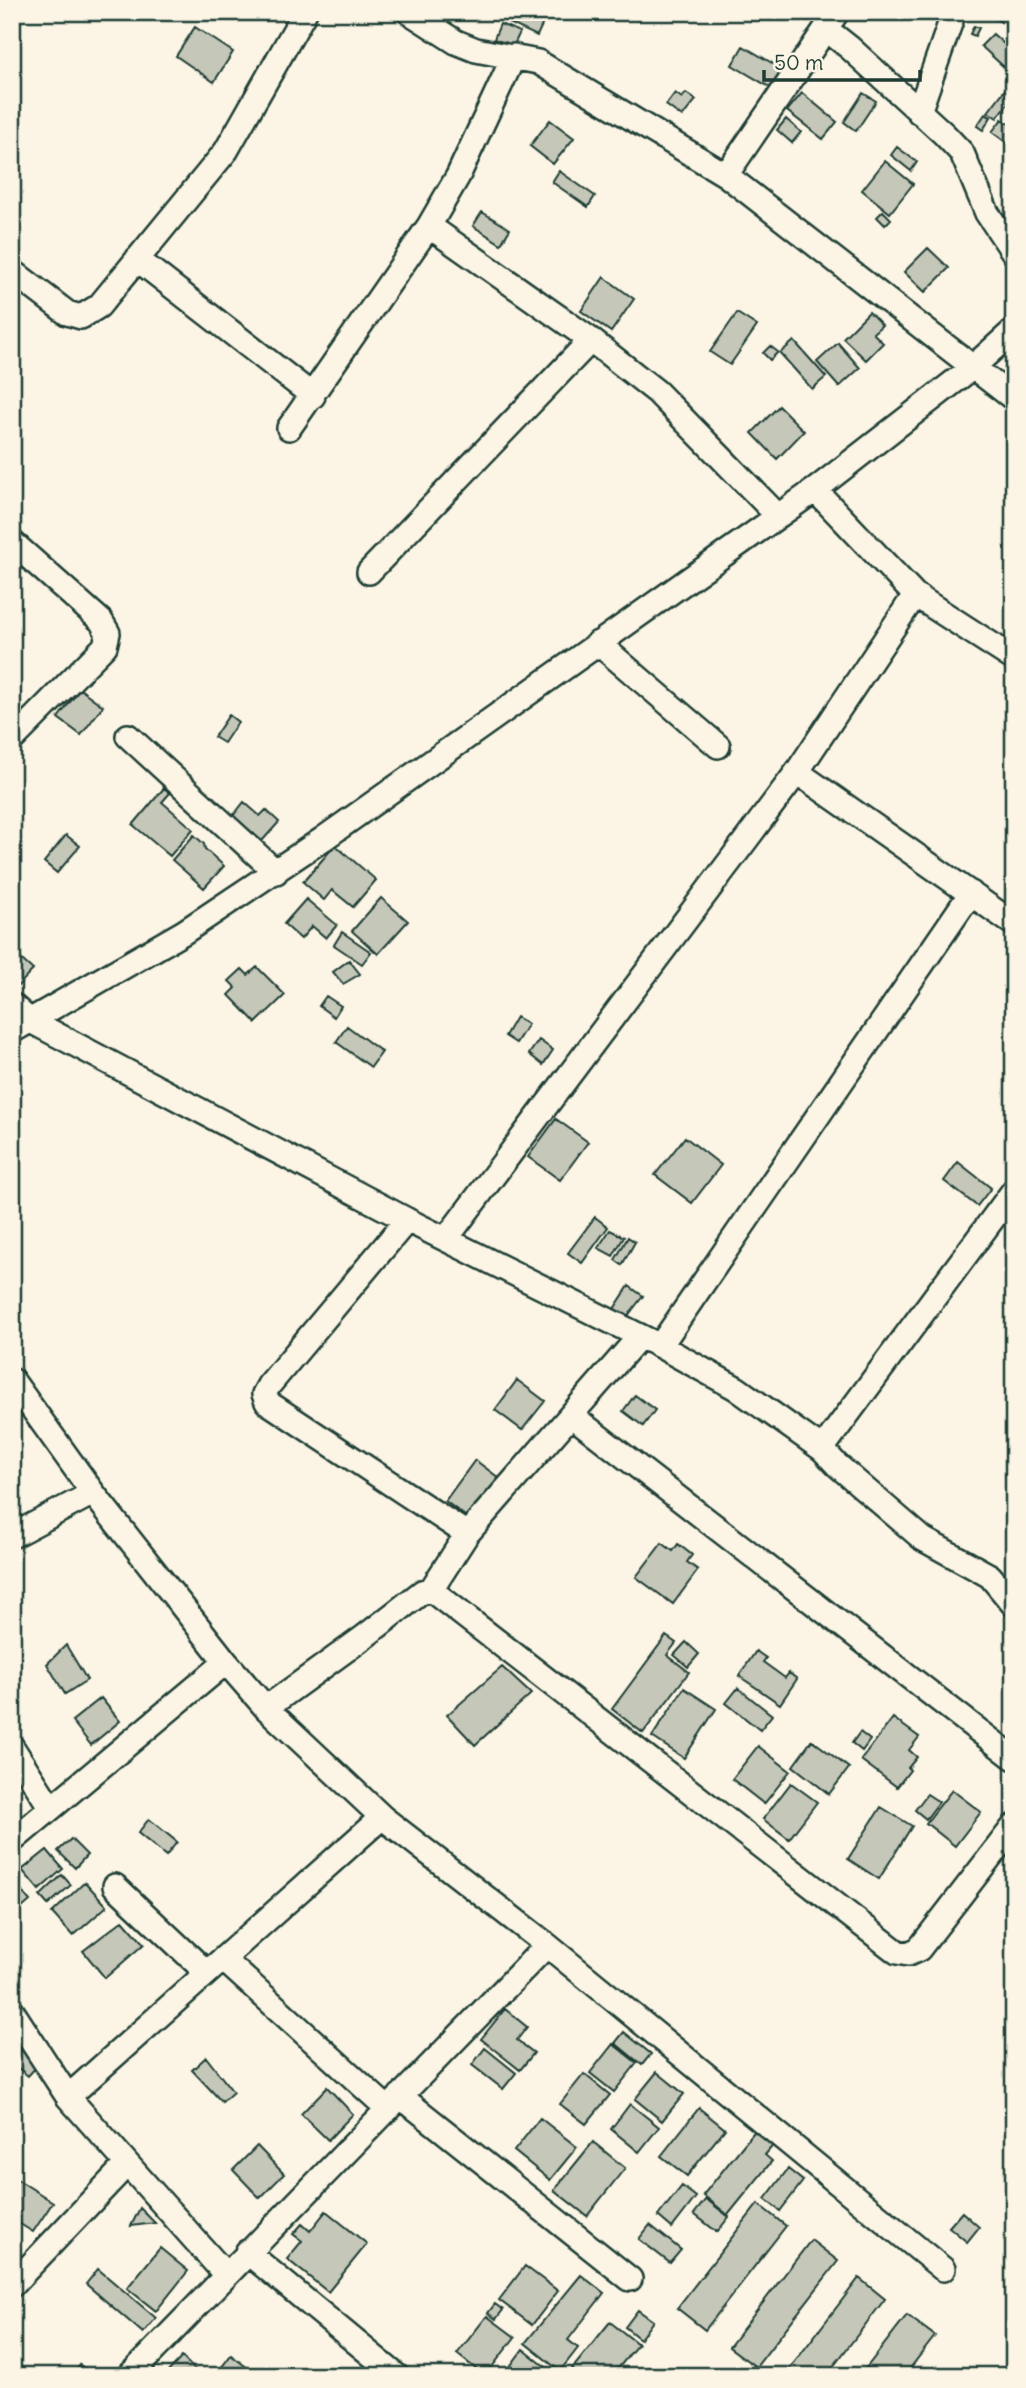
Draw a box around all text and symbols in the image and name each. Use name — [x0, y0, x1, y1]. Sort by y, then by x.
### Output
scale bar — [764, 38, 919, 82]
text: 50 m — [774, 49, 823, 76]

